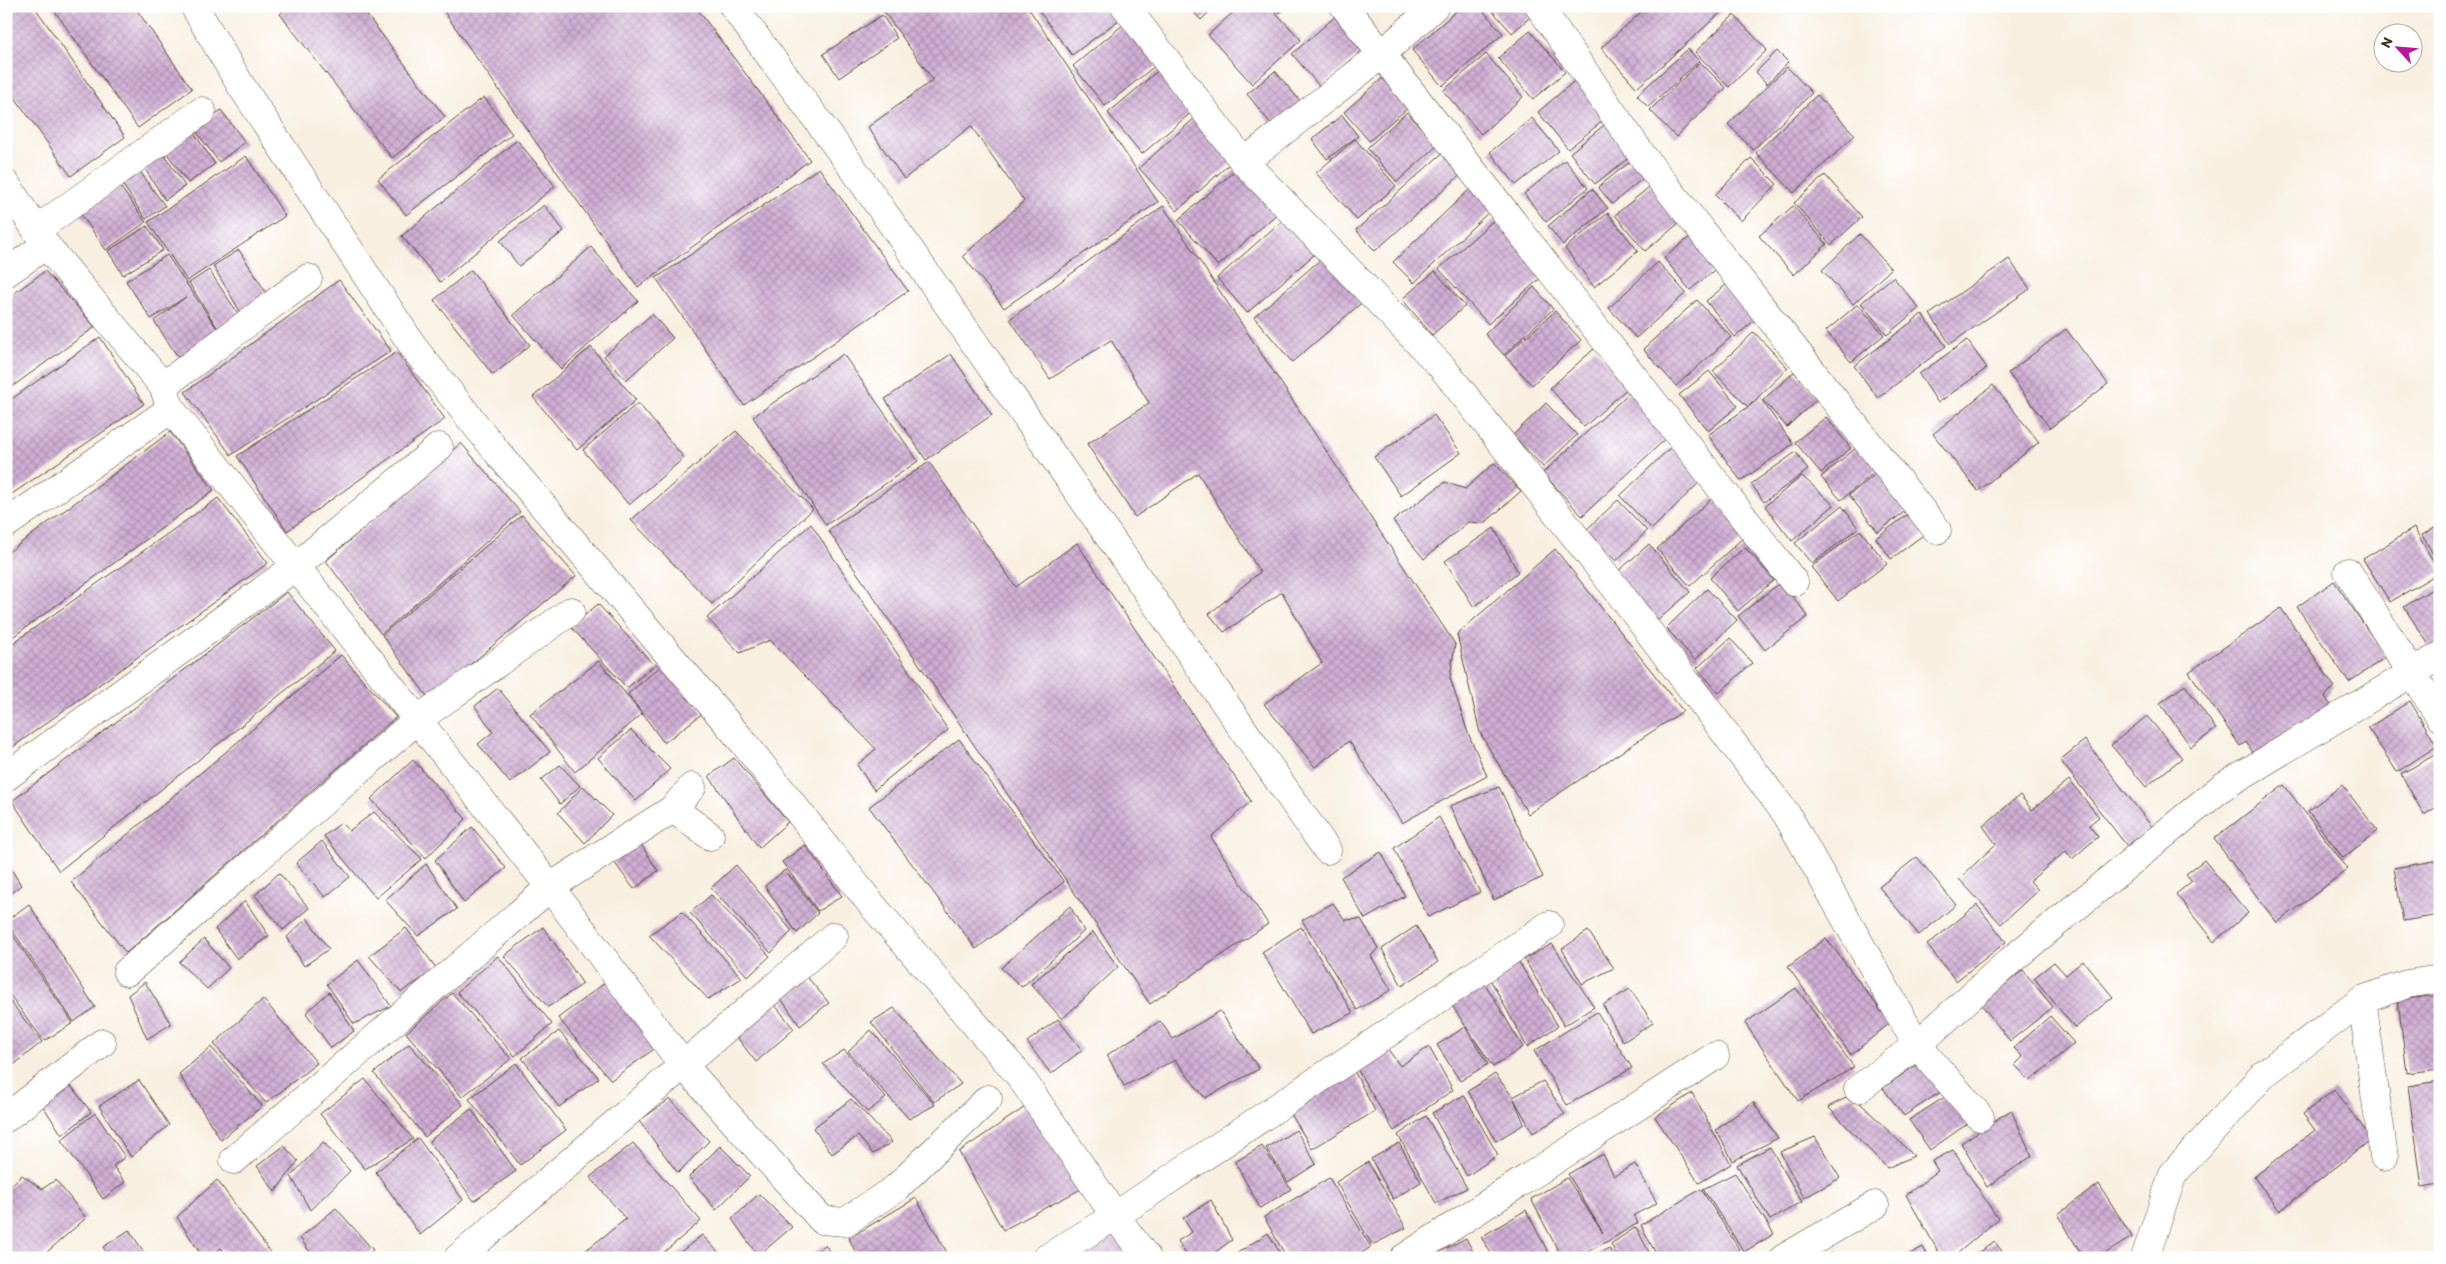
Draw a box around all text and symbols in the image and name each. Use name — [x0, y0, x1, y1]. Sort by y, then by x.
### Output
north arrow — [2374, 22, 2424, 72]
text: N — [2377, 35, 2396, 50]

